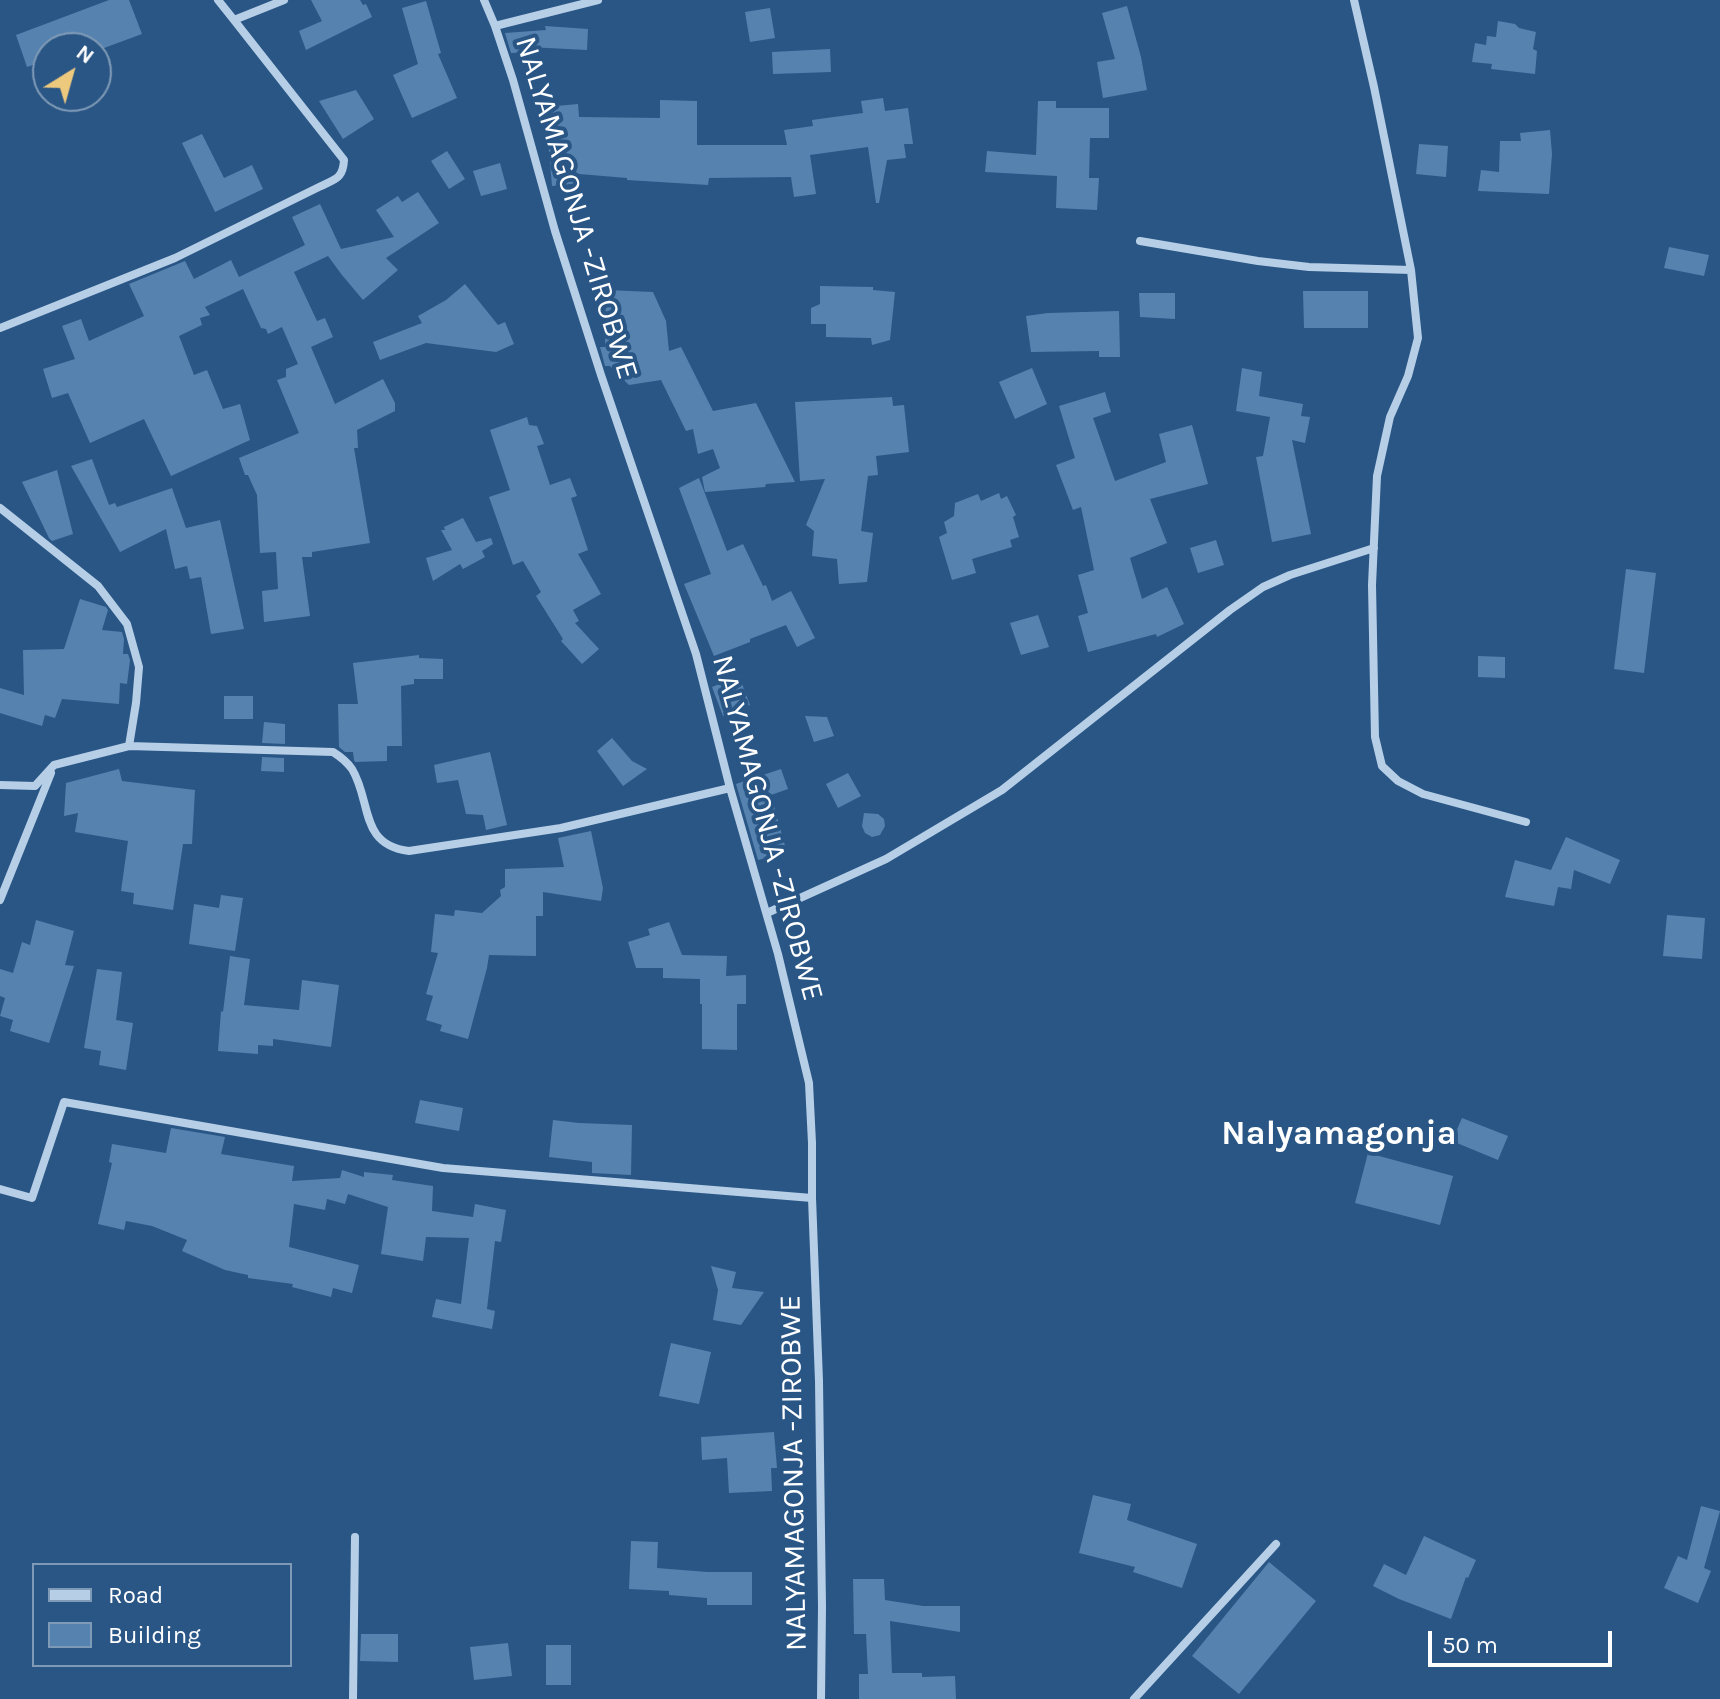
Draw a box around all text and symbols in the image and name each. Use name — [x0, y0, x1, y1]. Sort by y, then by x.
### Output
north arrow — [32, 32, 112, 112]
street label: NALYAMAGONJA -ZIROBWE — [507, 32, 645, 384]
text: N — [71, 39, 99, 70]
street label: NALYAMAGONJA -ZIROBWE — [704, 651, 830, 1005]
district label: Nalyamagonja — [1221, 1114, 1457, 1154]
street label: NALYAMAGONJA -ZIROBWE — [773, 1295, 815, 1651]
legend — [32, 1563, 292, 1667]
text: Road — [108, 1581, 163, 1609]
scale bar — [1432, 1615, 1616, 1665]
text: Building — [108, 1621, 201, 1649]
text: 50 m — [1442, 1631, 1498, 1659]

